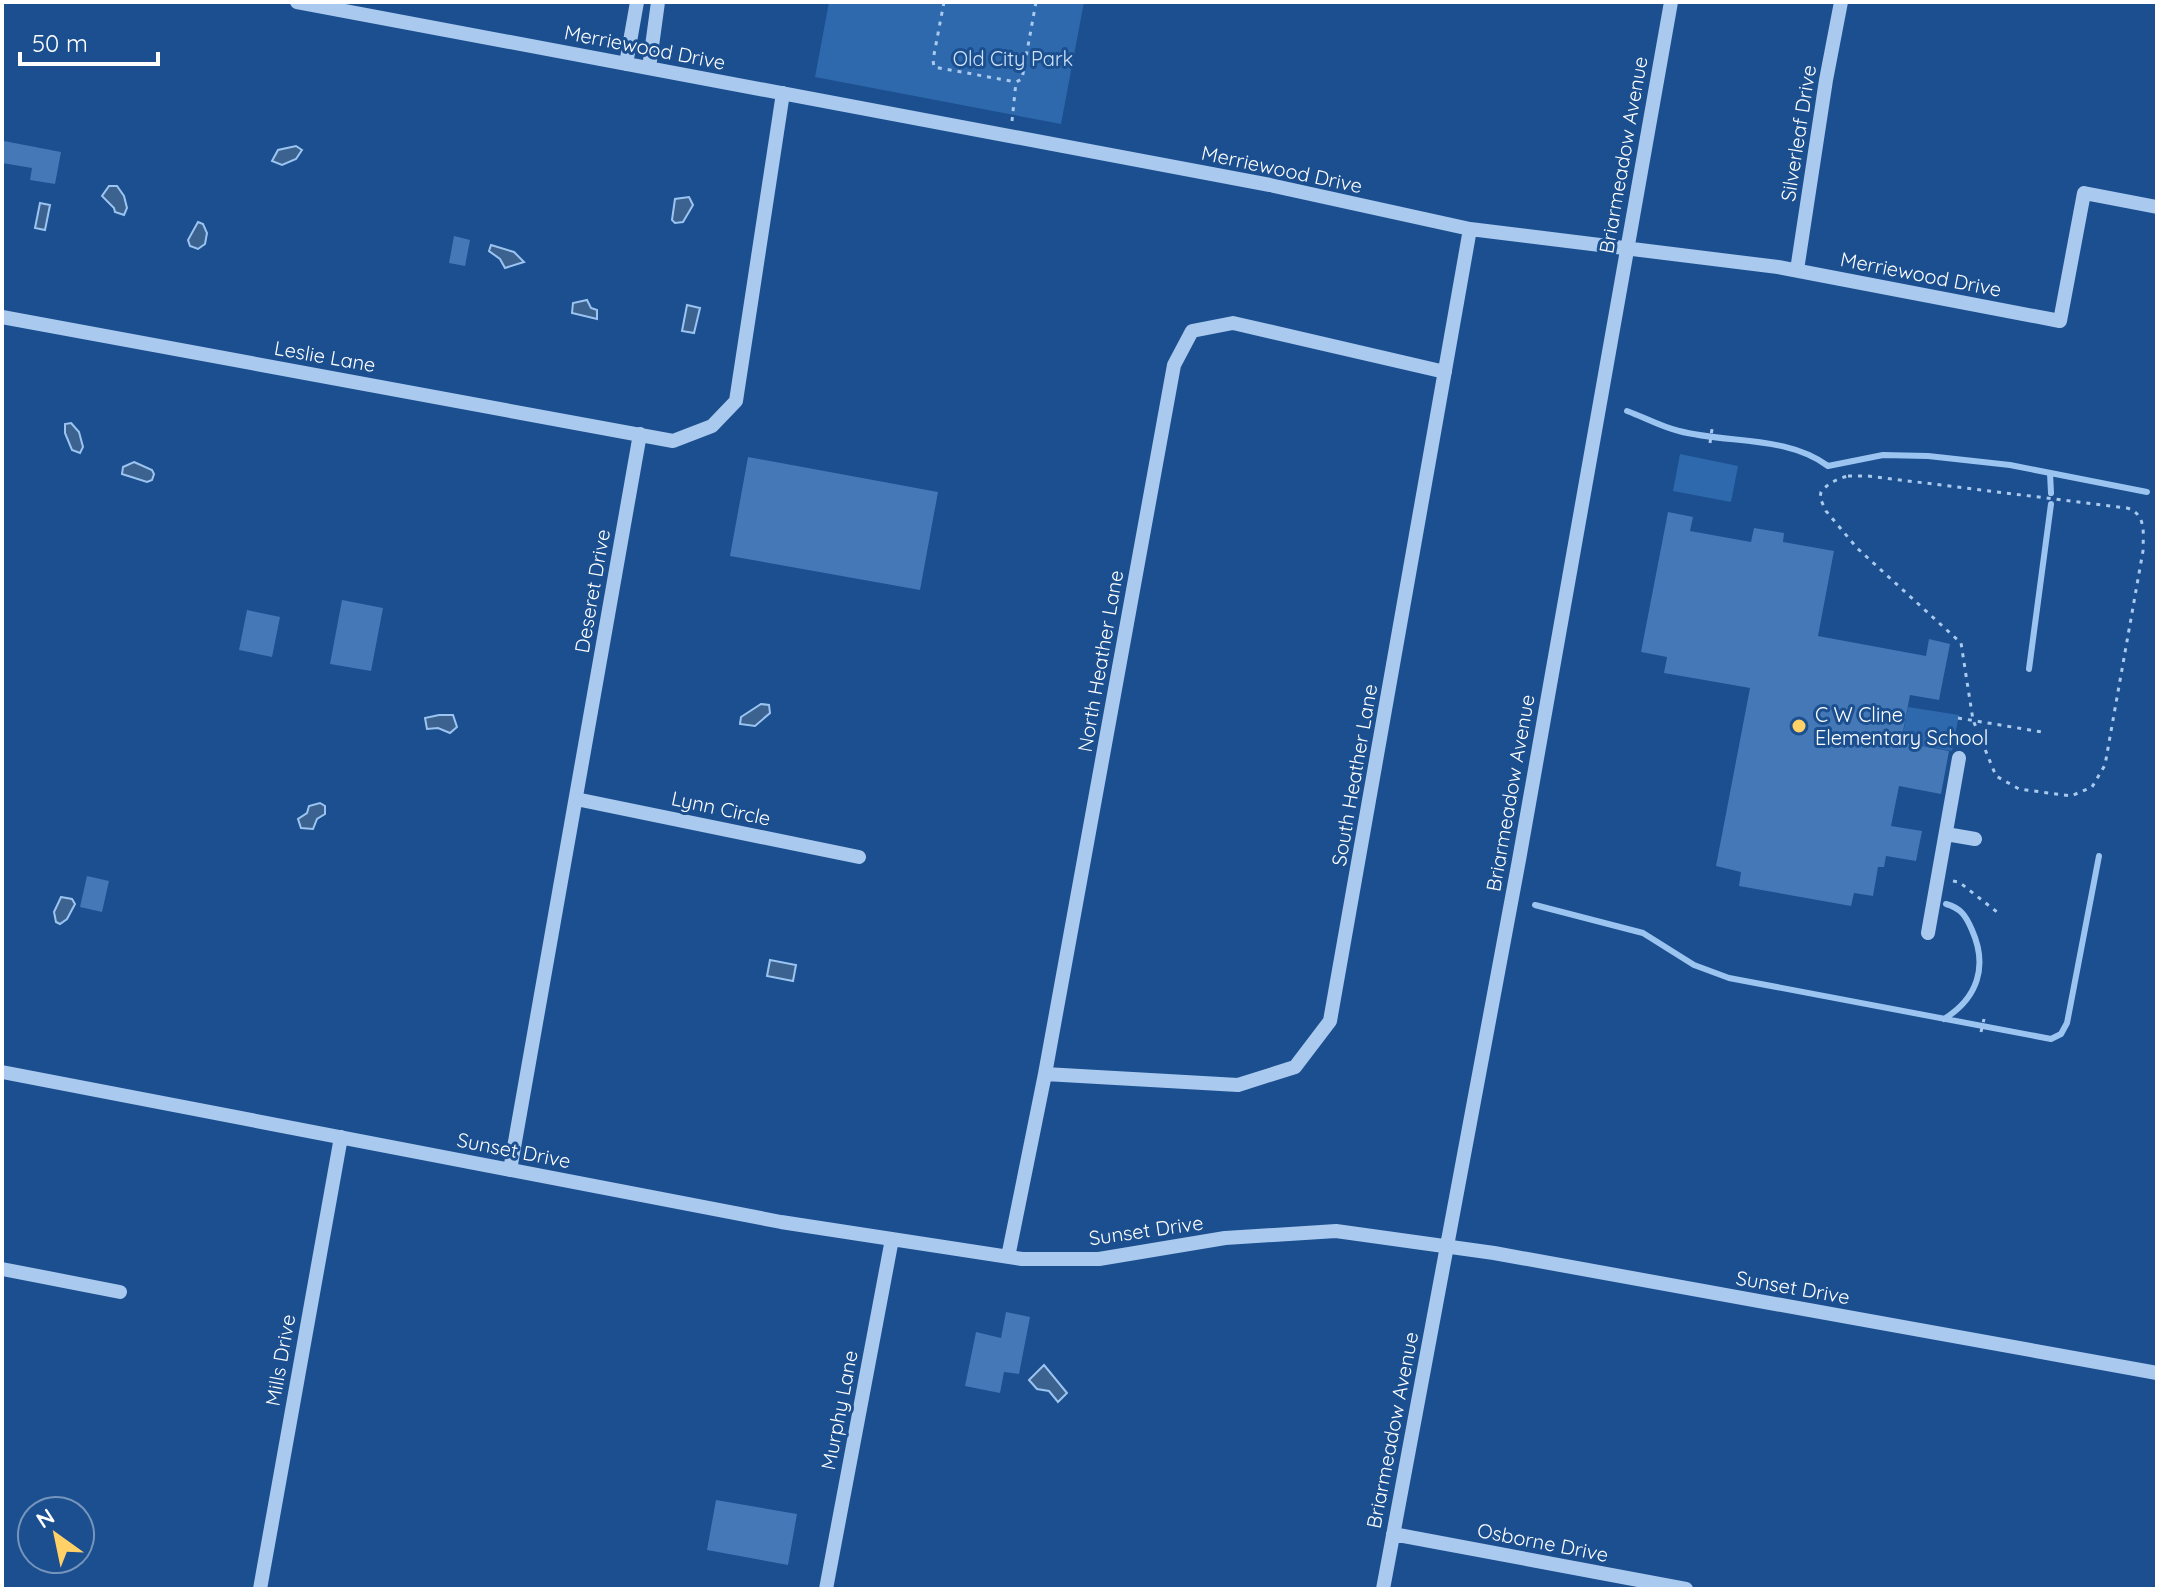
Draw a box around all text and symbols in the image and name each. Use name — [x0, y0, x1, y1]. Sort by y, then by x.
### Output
scale bar — [20, 16, 158, 66]
street label: Merriewood Drive — [562, 19, 728, 75]
text: 50 m — [32, 28, 88, 58]
park label: Old City Park — [953, 46, 1073, 71]
street label: Briarmeadow Avenue — [1593, 55, 1653, 255]
street label: Silverleaf Drive — [1775, 63, 1821, 203]
street label: Merriewood Drive — [1199, 140, 1365, 198]
street label: Merriewood Drive — [1838, 246, 2004, 302]
street label: Leslie Lane — [272, 335, 378, 377]
street label: Deseret Drive — [569, 527, 615, 655]
street label: North Heather Lane — [1072, 568, 1128, 754]
street label: South Heather Lane — [1326, 682, 1382, 868]
street label: Briarmeadow Avenue — [1480, 693, 1540, 893]
place label: C W Cline Elementary School — [1815, 702, 1988, 750]
marker: C W Cline Elementary School — [1790, 717, 1808, 735]
street label: Lynn Circle — [669, 785, 773, 831]
street label: Sunset Drive — [455, 1127, 573, 1173]
street label: Sunset Drive — [1087, 1210, 1205, 1250]
street label: Sunset Drive — [1734, 1265, 1852, 1309]
street label: Mills Drive — [260, 1312, 300, 1408]
street label: Briarmeadow Avenue — [1361, 1330, 1423, 1530]
street label: Murphy Lane — [815, 1348, 863, 1472]
north arrow — [16, 1495, 96, 1575]
text: N — [31, 1502, 60, 1534]
street label: Osborne Drive — [1475, 1517, 1611, 1567]

